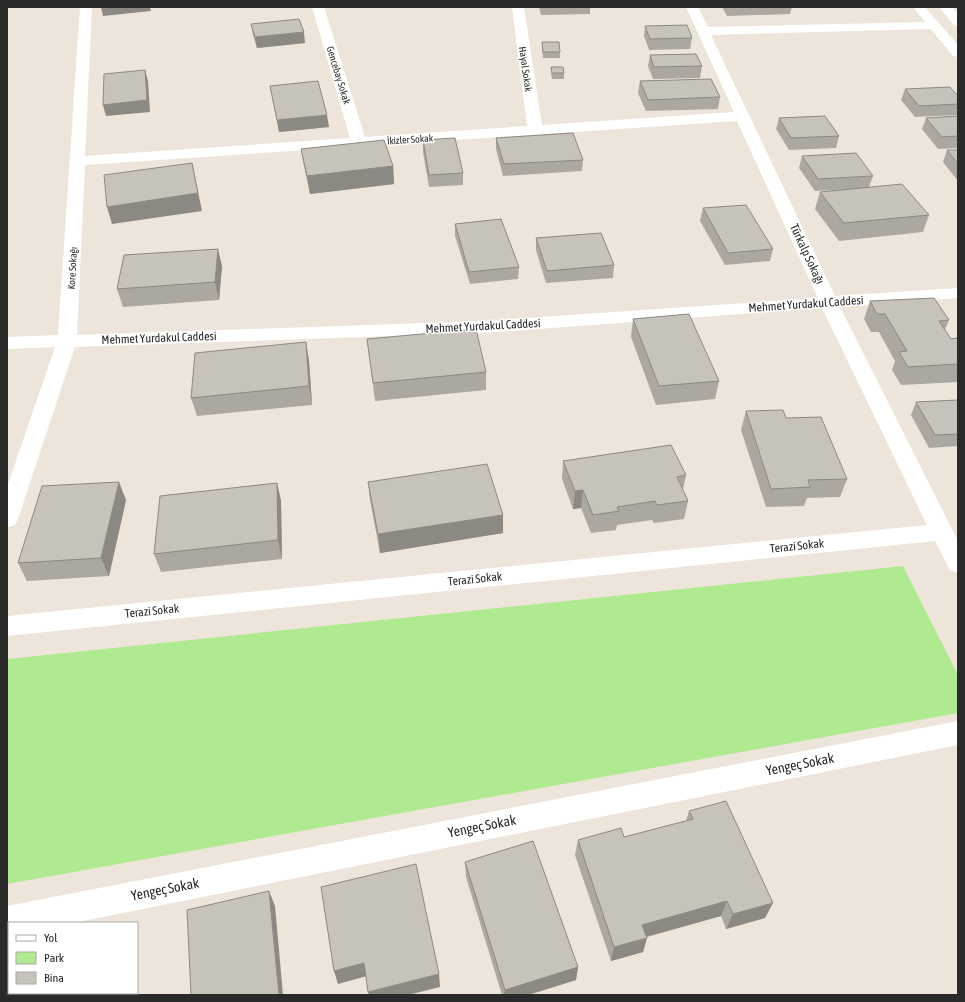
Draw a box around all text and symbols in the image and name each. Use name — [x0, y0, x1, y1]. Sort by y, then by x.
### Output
street label: Gencebay Sokak — [324, 45, 353, 106]
street label: Hayal Sokak — [517, 46, 534, 93]
street label: İkizler Sokak — [387, 132, 434, 147]
street label: Türkalp Sokağı — [787, 222, 827, 286]
street label: Kore Sokağı — [66, 246, 79, 290]
street label: Mehmet Yurdakul Caddesi — [748, 293, 864, 315]
street label: Mehmet Yurdakul Caddesi — [425, 316, 541, 336]
street label: Mehmet Yurdakul Caddesi — [101, 329, 217, 347]
street label: Terazi Sokak — [769, 536, 826, 556]
street label: Terazi Sokak — [447, 569, 504, 589]
street label: Terazi Sokak — [124, 601, 181, 621]
street label: Yengeç Sokak — [765, 750, 835, 778]
street label: Yengeç Sokak — [447, 812, 517, 840]
street label: Yengeç Sokak — [130, 875, 200, 903]
legend — [8, 922, 138, 994]
text: Yol — [44, 931, 58, 945]
text: Park — [44, 951, 65, 965]
text: Bina — [44, 971, 64, 985]

